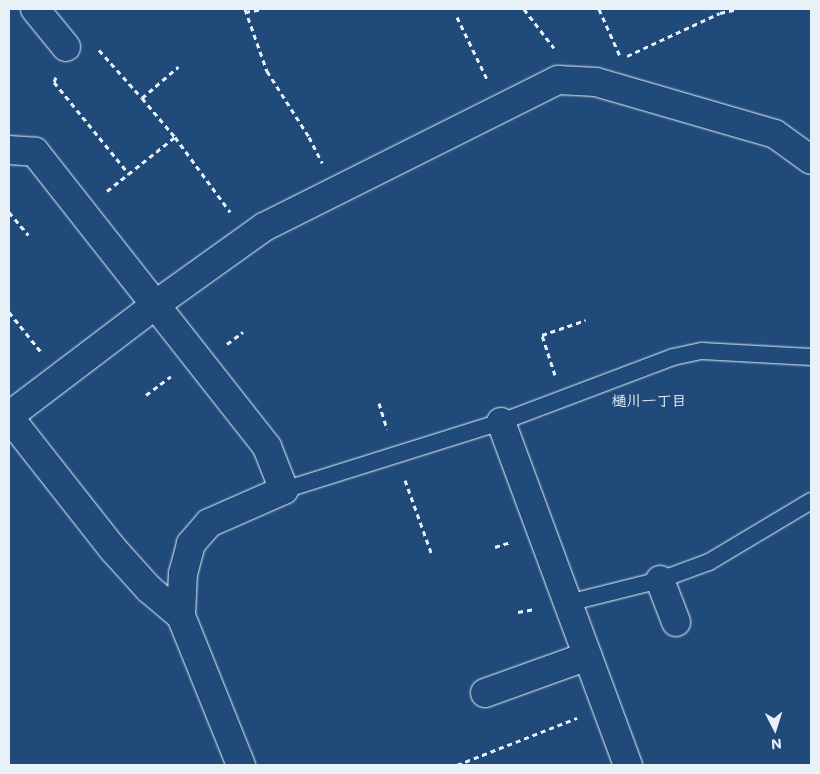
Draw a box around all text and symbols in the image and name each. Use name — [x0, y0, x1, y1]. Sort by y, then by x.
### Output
district label: 樋川一丁目 — [612, 392, 686, 410]
north arrow — [750, 704, 800, 754]
text: N — [770, 735, 782, 754]

